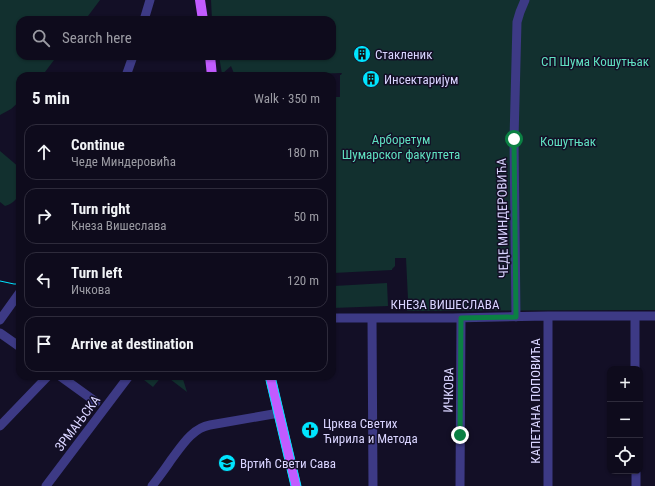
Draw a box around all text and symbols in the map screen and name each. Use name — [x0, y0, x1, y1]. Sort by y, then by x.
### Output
search box — [16, 16, 336, 60]
icon: search — [30, 27, 52, 49]
text: Search here — [62, 29, 132, 47]
building icon: Стакленик — [352, 44, 372, 64]
place label: Стакленик — [375, 47, 433, 62]
park label: СП Шума Кошутњак — [541, 54, 650, 69]
building icon: Инсектаријум — [361, 69, 381, 89]
place label: Инсектаријум — [384, 72, 458, 87]
text: 5 min — [32, 88, 70, 108]
text: Walk · 350 m — [254, 91, 320, 106]
route start — [505, 130, 523, 148]
park label: Арборетум Шумарског факултета — [342, 132, 460, 162]
park label: Кошутњак — [540, 134, 597, 149]
text: Continue — [71, 136, 125, 154]
icon: ahead — [33, 141, 55, 163]
text: 180 m — [287, 145, 319, 160]
text: Чеде Миндеровића — [71, 154, 176, 169]
street label: ЧЕДЕ МИНДЕРОВИЋА — [494, 157, 511, 278]
text: Turn right — [71, 200, 130, 218]
icon: right — [33, 205, 55, 227]
text: 50 m — [293, 209, 319, 224]
text: Кнеза Вишеслава — [71, 218, 166, 233]
text: Turn left — [71, 264, 122, 282]
icon: left — [33, 269, 55, 291]
text: 120 m — [287, 273, 319, 288]
text: Ичкова — [71, 282, 111, 297]
street label: КНЕЗА ВИШЕСЛАВА — [391, 297, 500, 312]
icon: arrive — [33, 333, 55, 355]
text: Arrive at destination — [71, 335, 194, 353]
street label: КАПЕТАНА ПОПОВИЋА — [528, 338, 543, 464]
map controls — [607, 366, 643, 474]
button: + — [607, 366, 643, 402]
street label: ИЧКОВА — [441, 367, 456, 413]
street label: ЗРМАЊСКА — [52, 392, 103, 454]
button: − — [607, 402, 643, 438]
place label: Црква Светих Ћирила и Метода — [323, 416, 418, 446]
church icon: Црква Светих Ћирила и Метода — [300, 420, 320, 440]
route end — [451, 426, 469, 444]
button: locate — [607, 438, 643, 474]
school or university icon: Вртић Свети Сава — [217, 453, 237, 473]
place label: Вртић Свети Сава — [240, 456, 336, 471]

